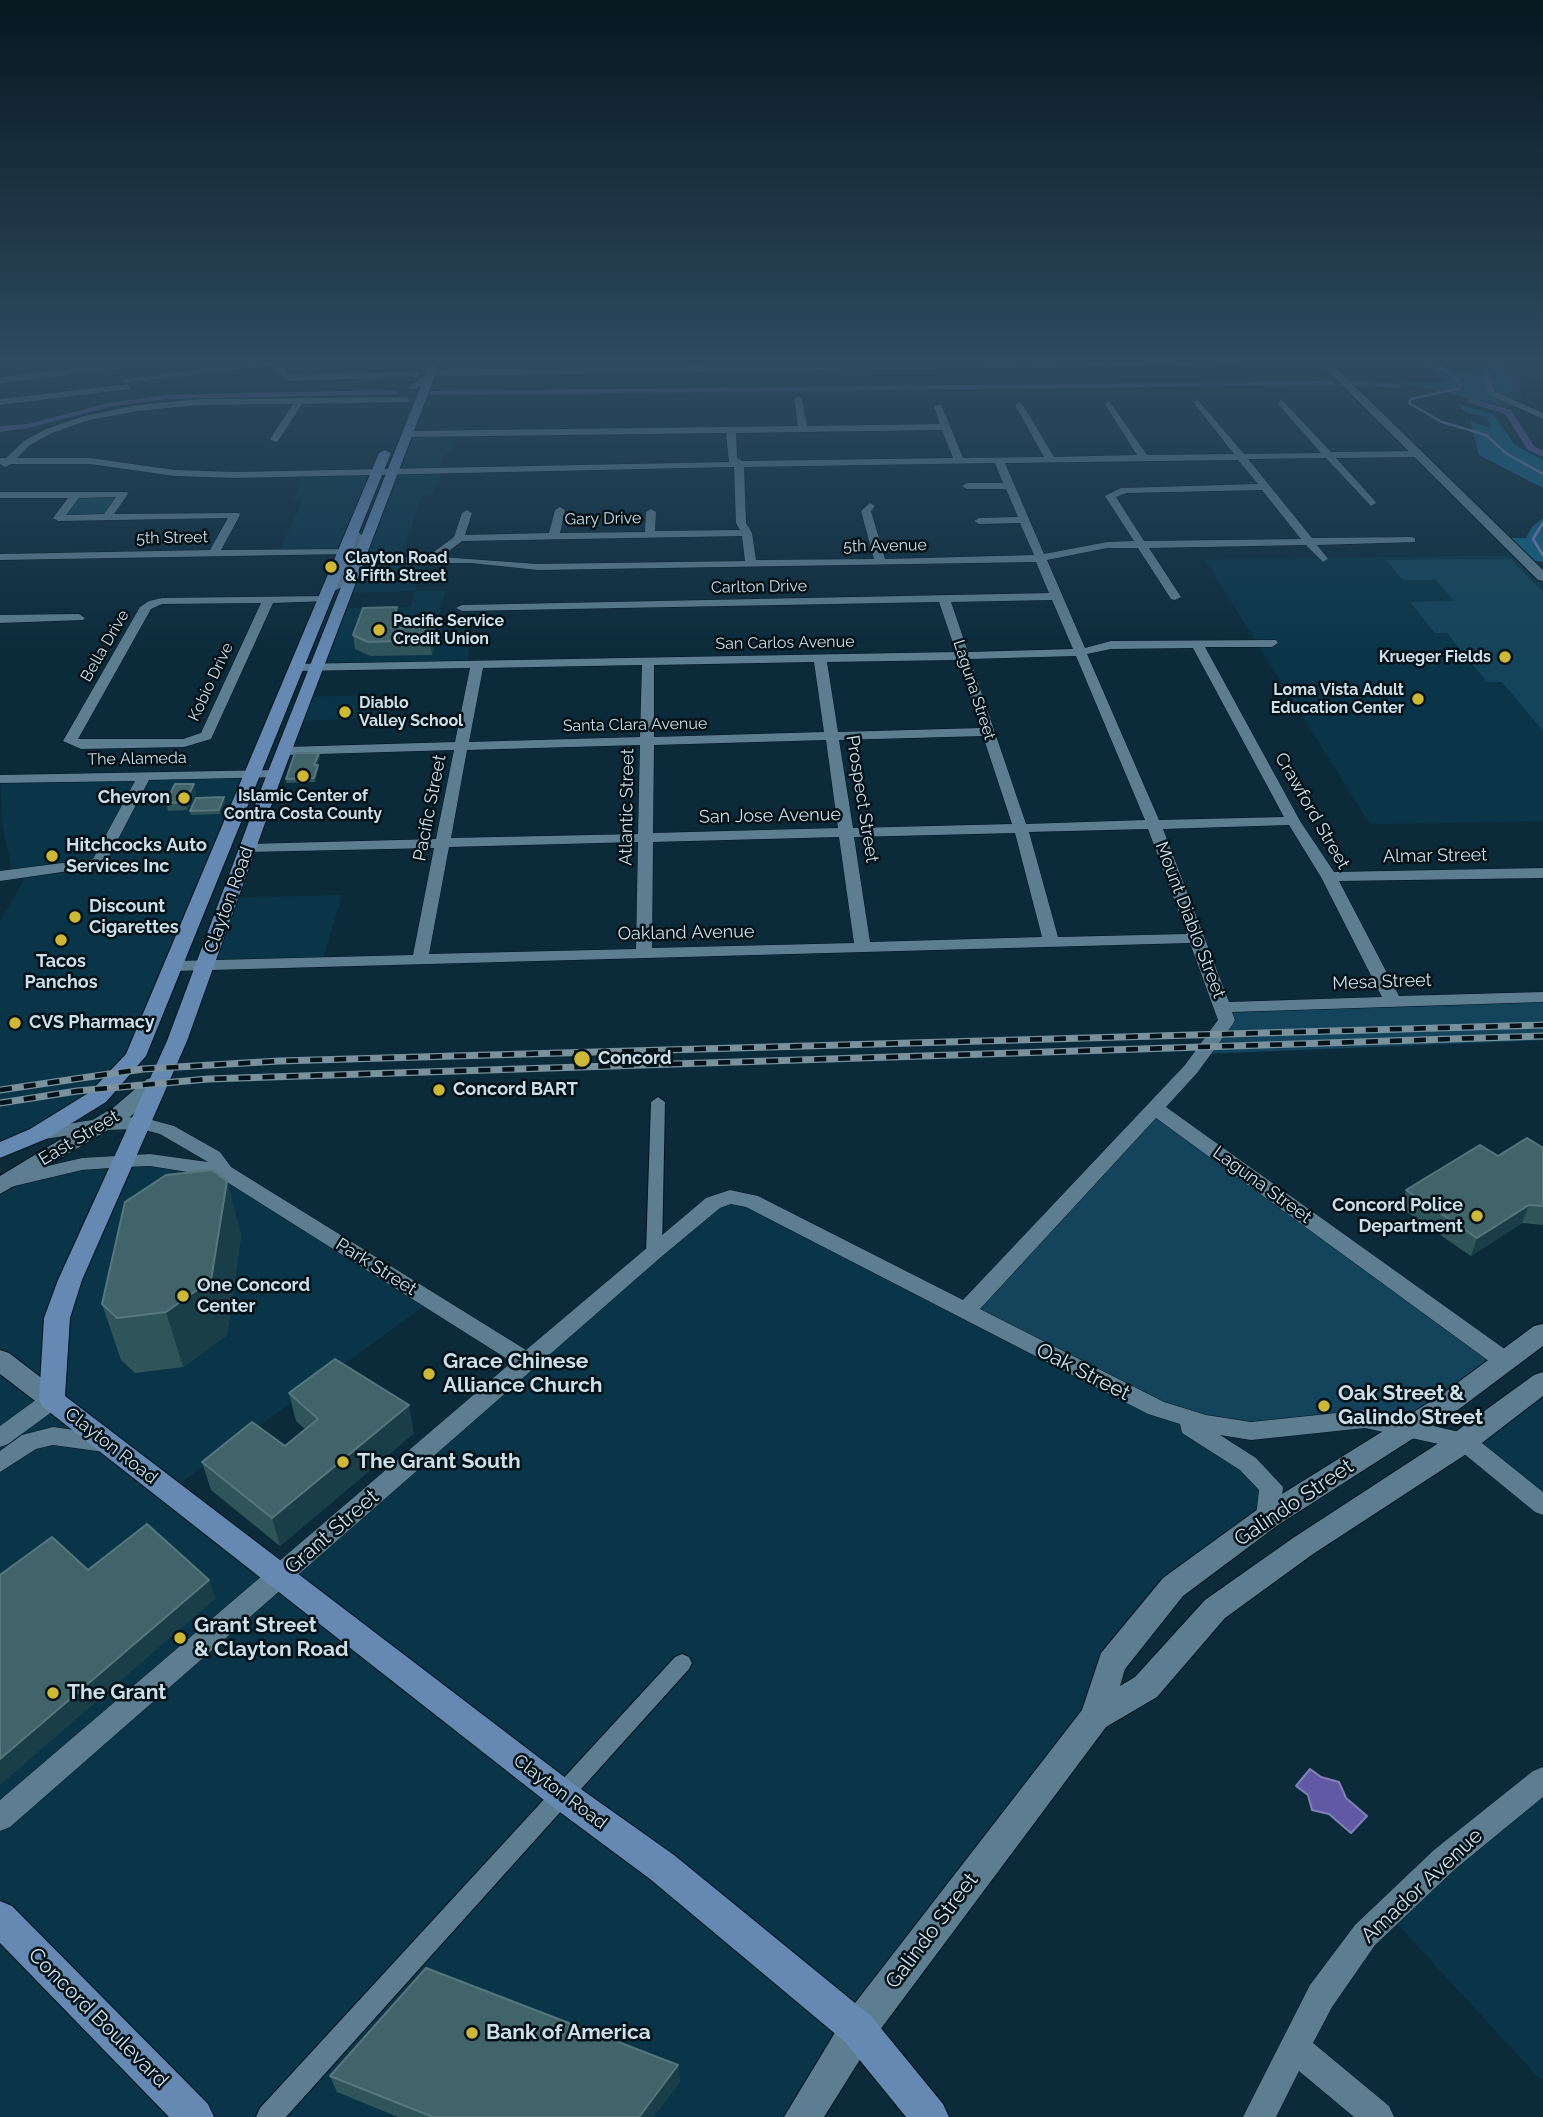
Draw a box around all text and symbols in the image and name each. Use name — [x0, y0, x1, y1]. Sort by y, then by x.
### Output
street label: Gary Drive — [564, 509, 642, 529]
street label: 5th Street — [136, 528, 208, 548]
street label: 5th Avenue — [843, 536, 927, 556]
place label: Clayton Road & Fifth Street — [345, 548, 448, 586]
marker: Clayton Road & Fifth Street — [323, 559, 339, 575]
street label: Carlton Drive — [711, 577, 807, 597]
street label: Bella Drive — [77, 607, 133, 685]
place label: Pacific Service Credit Union — [393, 611, 504, 649]
marker: Pacific Service Credit Union — [371, 622, 387, 638]
street label: San Carlos Avenue — [715, 632, 855, 654]
street label: Laguna Street — [949, 638, 999, 742]
street label: Kobio Drive — [184, 640, 238, 724]
place label: Krueger Fields — [1379, 647, 1491, 667]
marker: Krueger Fields — [1497, 649, 1513, 665]
place label: Loma Vista Adult Education Center — [1271, 680, 1404, 718]
marker: Loma Vista Adult Education Center — [1410, 691, 1426, 707]
place label: Diablo Valley School — [359, 693, 463, 731]
marker: Diablo Valley School — [337, 704, 353, 720]
street label: Santa Clara Avenue — [563, 714, 707, 736]
street label: Prospect Street — [841, 734, 883, 864]
street label: Atlantic Street — [615, 748, 639, 866]
street label: The Alameda — [87, 749, 187, 769]
street label: Crawford Street — [1270, 749, 1354, 873]
street label: Pacific Street — [409, 753, 451, 863]
marker: Islamic Center of Contra Costa County — [295, 768, 311, 784]
place label: Islamic Center of Contra Costa County — [224, 786, 382, 824]
place label: Chevron — [98, 787, 170, 809]
marker: Chevron — [176, 790, 192, 806]
street label: San Jose Avenue — [699, 804, 841, 828]
place label: Hitchcocks Auto Services Inc — [66, 835, 207, 878]
street label: Mount Diablo Street — [1150, 839, 1230, 1001]
street label: Clayton Road — [200, 844, 258, 956]
street label: Almar Street — [1383, 844, 1487, 868]
marker: Hitchcocks Auto Services Inc — [44, 848, 60, 864]
place label: Discount Cigarettes — [89, 896, 179, 939]
marker: Discount Cigarettes — [67, 909, 83, 925]
street label: Oakland Avenue — [617, 921, 755, 945]
marker: Tacos Panchos — [53, 932, 69, 948]
place label: Tacos Panchos — [24, 951, 98, 993]
street label: Mesa Street — [1332, 969, 1432, 995]
place label: CVS Pharmacy — [29, 1012, 155, 1034]
marker: CVS Pharmacy — [7, 1015, 23, 1031]
place label: Concord — [598, 1048, 672, 1070]
marker: Concord — [572, 1049, 592, 1069]
place label: Concord BART — [453, 1079, 578, 1101]
marker: Concord BART — [431, 1082, 447, 1098]
street label: East Street — [35, 1106, 123, 1170]
street label: Laguna Street — [1208, 1142, 1316, 1228]
place label: Concord Police Department — [1332, 1195, 1463, 1238]
marker: Concord Police Department — [1469, 1208, 1485, 1224]
street label: Park Street — [332, 1234, 420, 1300]
place label: One Concord Center — [197, 1275, 310, 1318]
marker: One Concord Center — [175, 1288, 191, 1304]
street label: Oak Street — [1032, 1338, 1134, 1406]
place label: Grace Chinese Alliance Church — [443, 1349, 602, 1399]
marker: Grace Chinese Alliance Church — [421, 1366, 437, 1382]
place label: Oak Street & Galindo Street — [1338, 1381, 1483, 1431]
marker: Oak Street & Galindo Street — [1316, 1398, 1332, 1414]
street label: Clayton Road — [60, 1403, 162, 1489]
place label: The Grant South — [357, 1449, 521, 1475]
marker: The Grant South — [335, 1454, 351, 1470]
street label: Galindo Street — [1230, 1454, 1358, 1552]
street label: Grant Street — [280, 1484, 384, 1580]
place label: Grant Street & Clayton Road — [194, 1613, 349, 1663]
marker: Grant Street & Clayton Road — [172, 1630, 188, 1646]
place label: The Grant — [67, 1680, 166, 1706]
marker: The Grant — [45, 1685, 61, 1701]
street label: Clayton Road — [509, 1750, 611, 1834]
street label: Amador Avenue — [1356, 1823, 1488, 1949]
street label: Galindo Street — [880, 1868, 984, 1994]
street label: Concord Boulevard — [23, 1943, 173, 2093]
place label: Bank of America — [486, 2020, 651, 2046]
marker: Bank of America — [464, 2025, 480, 2041]

